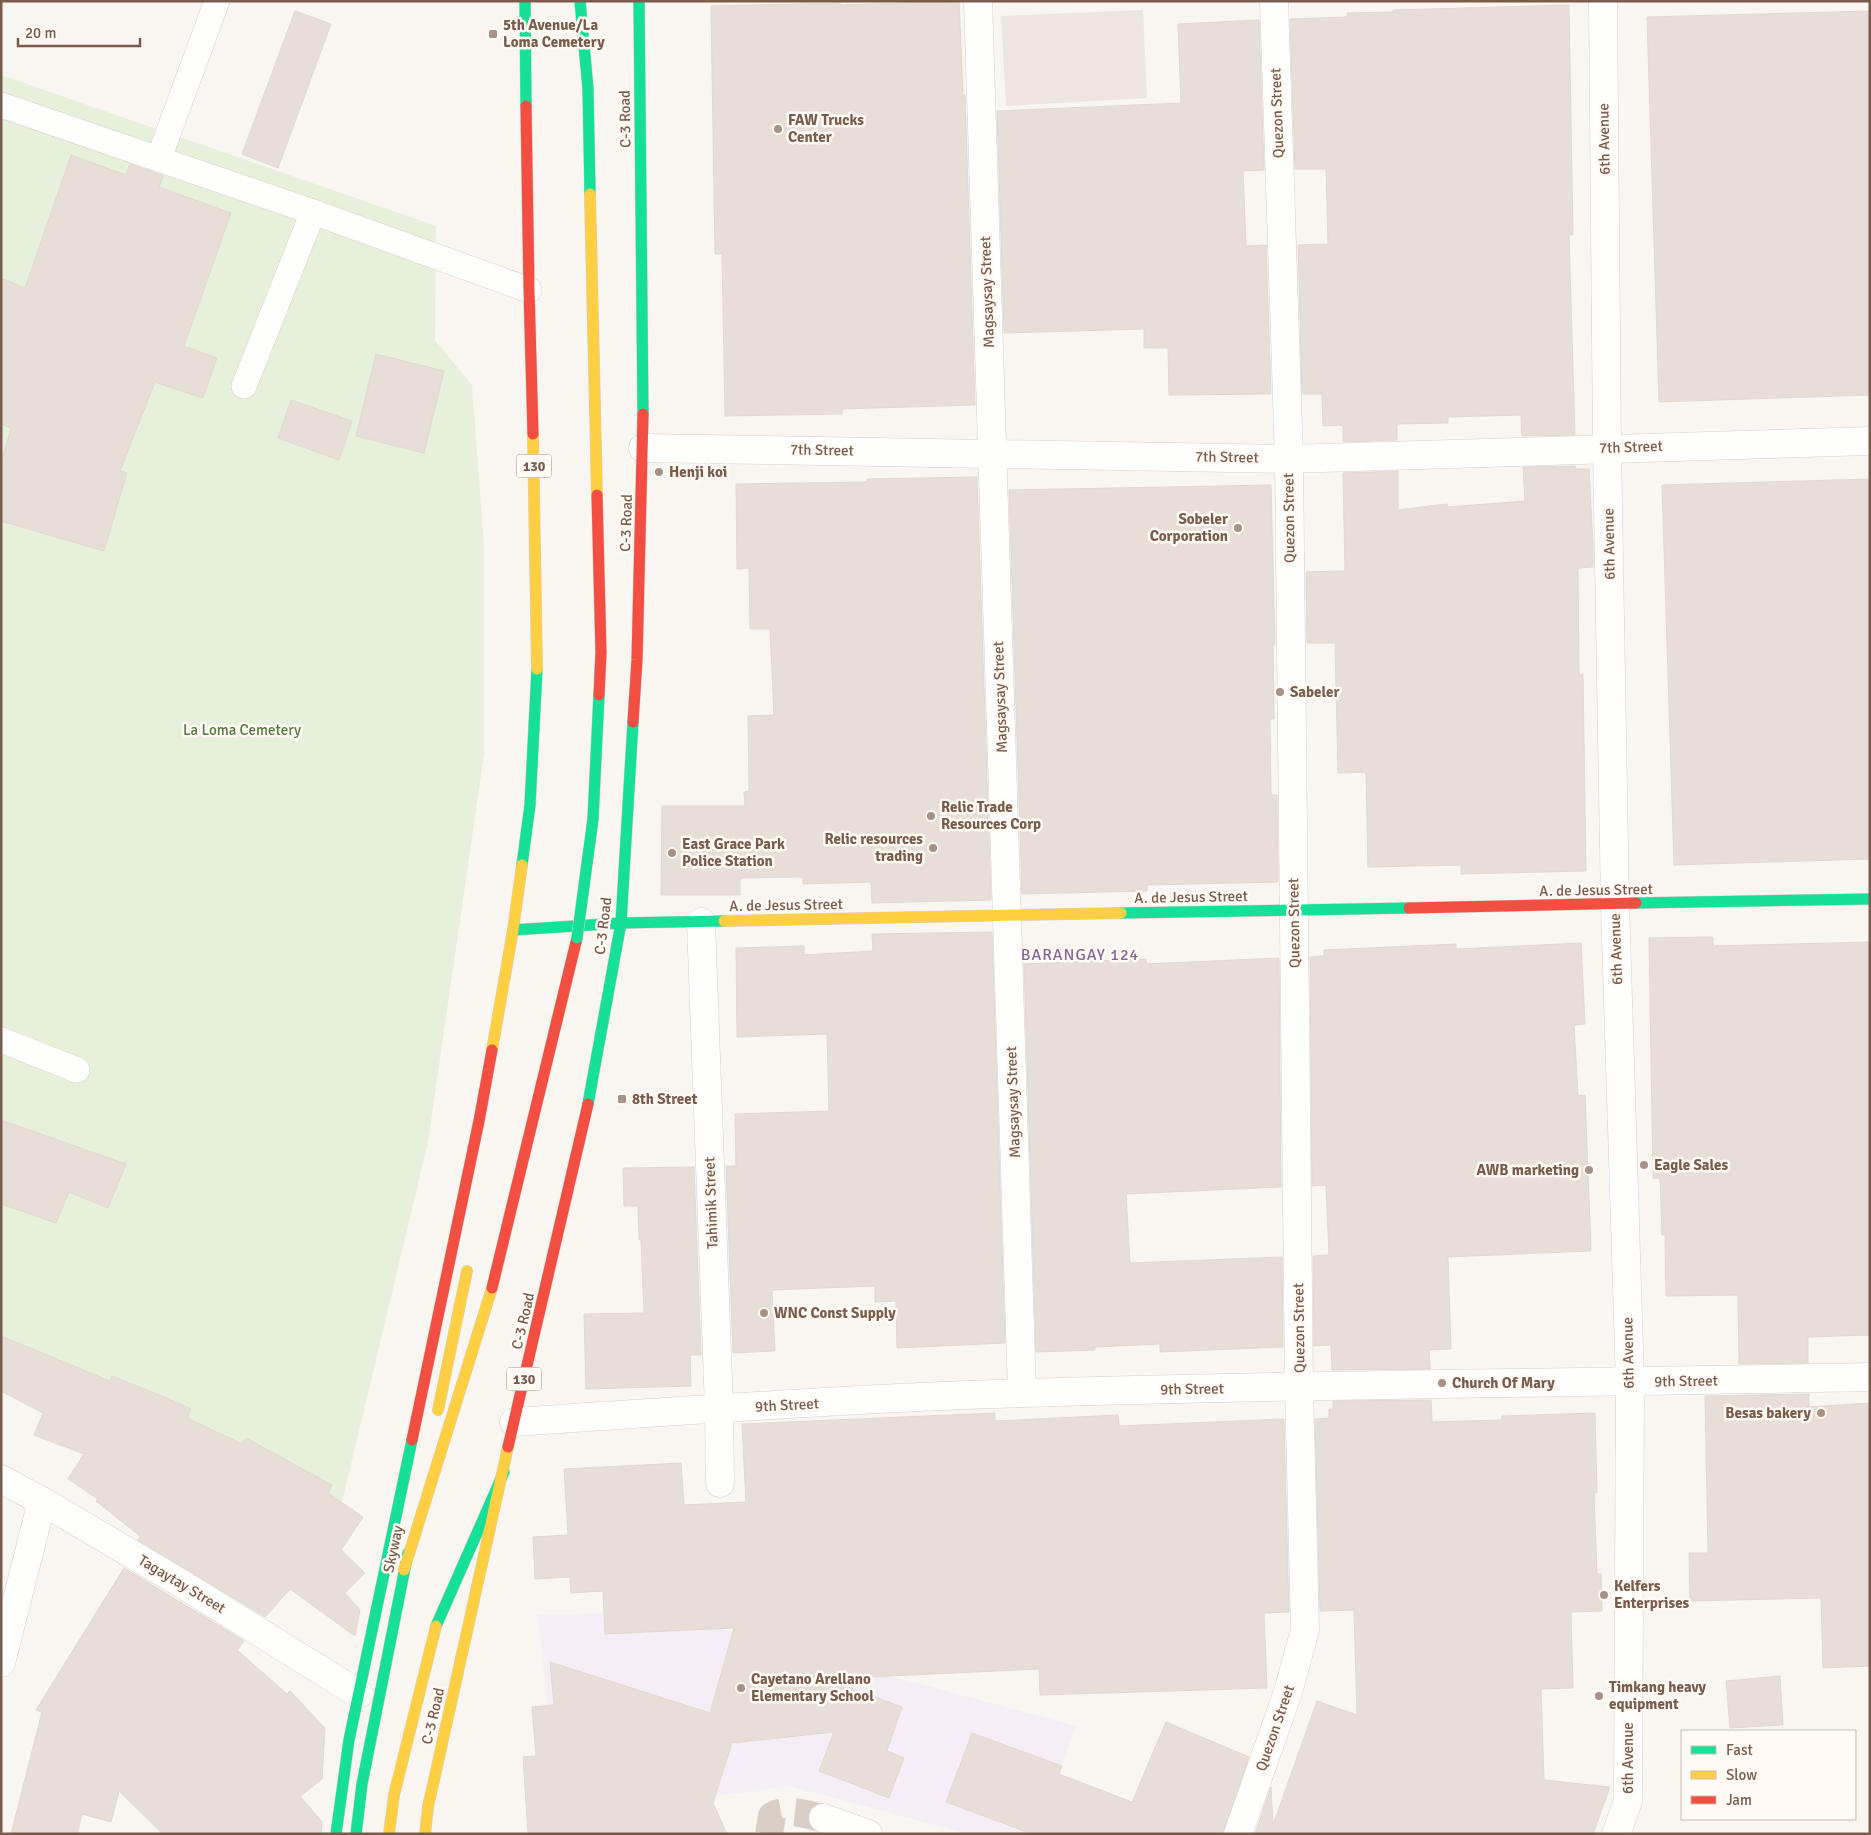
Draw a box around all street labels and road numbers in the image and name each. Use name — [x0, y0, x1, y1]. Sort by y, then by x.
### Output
street label: Quezon Street — [1266, 68, 1288, 158]
street label: C-3 Road — [615, 90, 635, 148]
street label: 6th Avenue — [1594, 103, 1614, 175]
street label: Magsaysay Street — [976, 236, 998, 348]
street label: 7th Street — [1599, 437, 1663, 457]
street label: 7th Street — [790, 440, 854, 460]
street label: 7th Street — [1195, 447, 1259, 467]
road number: 130 — [516, 454, 552, 478]
street label: Quezon Street — [1279, 473, 1299, 563]
street label: C-3 Road — [616, 494, 636, 552]
street label: 6th Avenue — [1599, 508, 1619, 580]
street label: Magsaysay Street — [989, 641, 1011, 753]
street label: Quezon Street — [1284, 878, 1304, 968]
street label: A. de Jesus Street — [1539, 880, 1653, 900]
street label: A. de Jesus Street — [1134, 887, 1248, 907]
street label: A. de Jesus Street — [729, 895, 843, 915]
street label: C-3 Road — [591, 896, 615, 956]
street label: 6th Avenue — [1606, 913, 1626, 985]
street label: Magsaysay Street — [1002, 1046, 1024, 1158]
street label: Tahimik Street — [700, 1157, 722, 1249]
street label: Quezon Street — [1289, 1283, 1309, 1373]
street label: C-3 Road — [508, 1291, 538, 1351]
street label: 6th Avenue — [1618, 1317, 1638, 1389]
road number: 130 — [506, 1368, 542, 1390]
street label: 9th Street — [1654, 1371, 1718, 1391]
street label: 9th Street — [1160, 1379, 1224, 1399]
street label: 9th Street — [755, 1394, 819, 1416]
street label: Skyway — [379, 1524, 407, 1574]
street label: Tagaytay Street — [135, 1551, 229, 1617]
street label: Quezon Street — [1252, 1682, 1298, 1774]
street label: C-3 Road — [418, 1686, 448, 1746]
street label: 6th Avenue — [1619, 1722, 1637, 1794]

